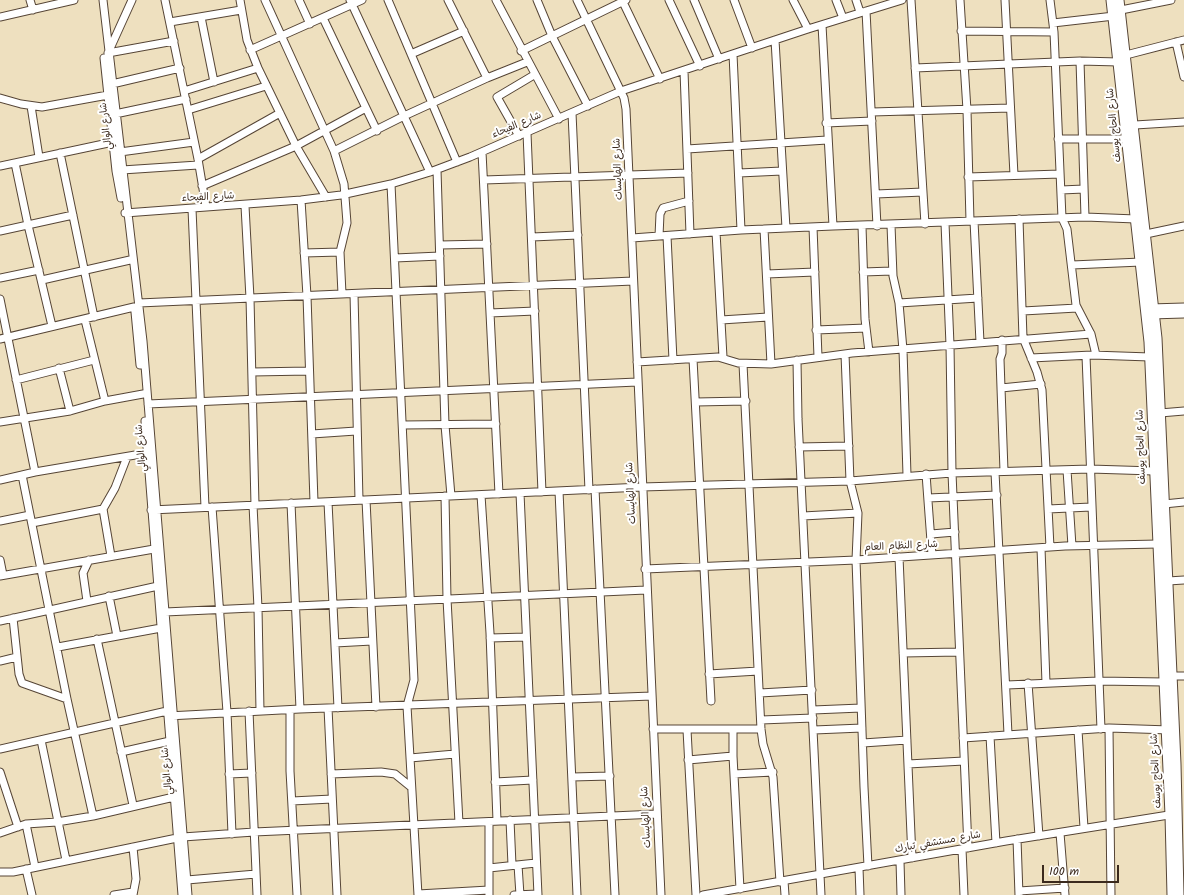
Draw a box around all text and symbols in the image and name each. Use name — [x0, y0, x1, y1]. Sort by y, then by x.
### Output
street label: شارع الحاج يوسف — [1105, 87, 1125, 163]
street label: شارع الوالي — [98, 102, 116, 150]
street label: شارع الفيحاء — [490, 110, 544, 142]
street label: شارع الهايسات — [612, 138, 626, 200]
street label: شارع الفيحاء — [181, 191, 235, 205]
street label: شارع الحاج يوسف — [1135, 409, 1149, 485]
street label: شارع الوالي — [134, 424, 150, 472]
street label: شارع الهايسات — [624, 462, 640, 524]
street label: شارع النظام العام — [864, 539, 938, 555]
street label: شارع الحاج يوسف — [1149, 733, 1165, 809]
street label: شارع الوالي — [160, 747, 176, 795]
street label: شارع الهايسات — [639, 786, 655, 848]
street label: شارع مستشفي تبارك — [894, 830, 982, 856]
scale bar — [1044, 857, 1121, 883]
text: 100 m — [1049, 862, 1079, 881]

